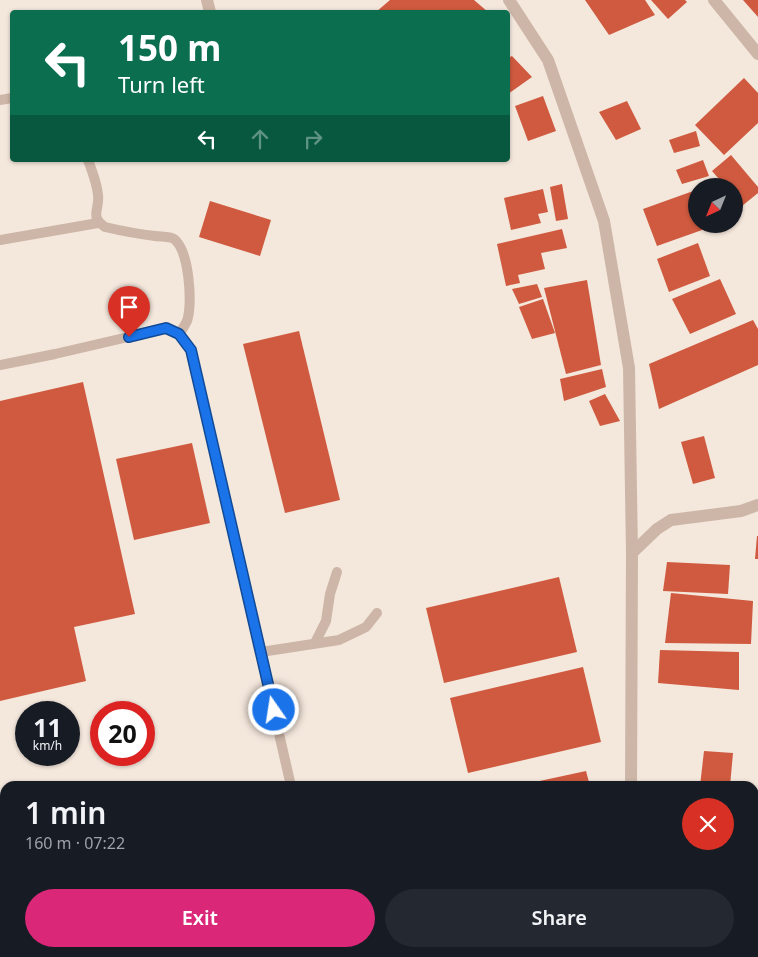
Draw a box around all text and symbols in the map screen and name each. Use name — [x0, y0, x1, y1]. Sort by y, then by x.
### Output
text: 150 m — [118, 24, 221, 71]
icon: left — [35, 30, 100, 95]
text: Turn left — [118, 69, 205, 99]
icon: left — [193, 125, 221, 153]
icon: ahead — [246, 125, 274, 153]
icon: right — [299, 125, 327, 153]
north arrow — [688, 178, 742, 232]
map controls — [688, 178, 743, 233]
pin — [108, 286, 150, 337]
icon: arrive — [115, 293, 143, 321]
position arrow — [247, 683, 299, 735]
speed limit sign: 20 — [90, 701, 155, 766]
text: 11 — [33, 710, 62, 744]
text: km/h — [33, 737, 62, 754]
text: 1 min — [25, 792, 106, 833]
button: close — [682, 798, 734, 850]
text: 160 m · 07:22 — [25, 832, 125, 854]
button: Exit — [25, 889, 375, 947]
button: Share — [385, 889, 734, 947]

